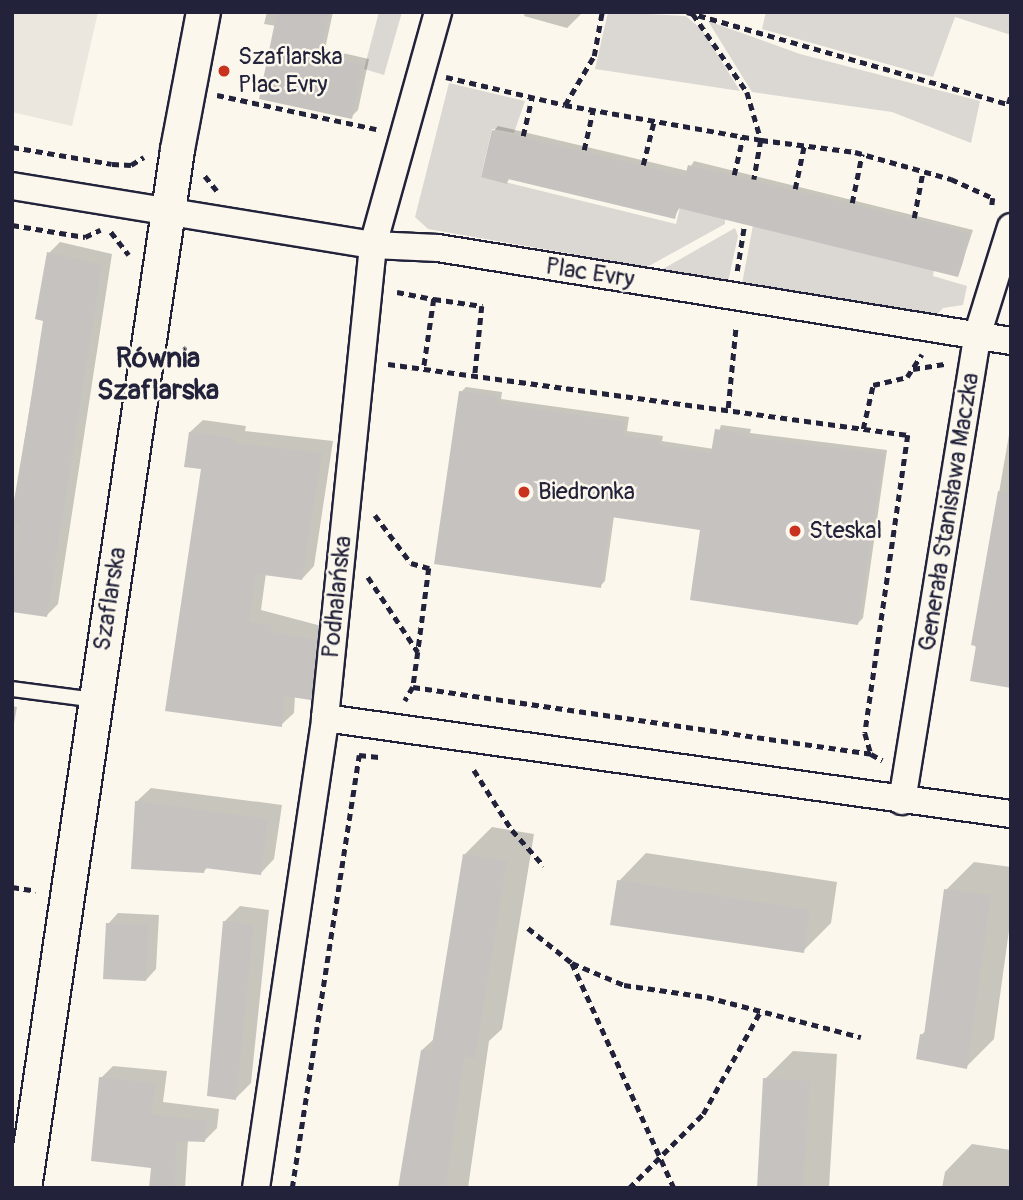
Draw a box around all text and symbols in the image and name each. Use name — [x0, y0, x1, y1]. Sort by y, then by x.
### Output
place label: Szaflarska Plac Evry — [238, 43, 343, 99]
marker: Szaflarska Plac Evry — [216, 63, 232, 79]
street label: Plac Evry — [543, 252, 637, 294]
district label: Równia Szaflarska — [97, 342, 219, 408]
street label: Generała Stanisława Maczka — [913, 371, 985, 653]
place label: Biedronka — [538, 478, 635, 506]
marker: Biedronka — [516, 484, 532, 500]
place label: Steskal — [809, 517, 882, 545]
marker: Steskal — [787, 523, 803, 539]
street label: Podhalańska — [316, 534, 358, 660]
street label: Szaflarska — [88, 545, 132, 653]

